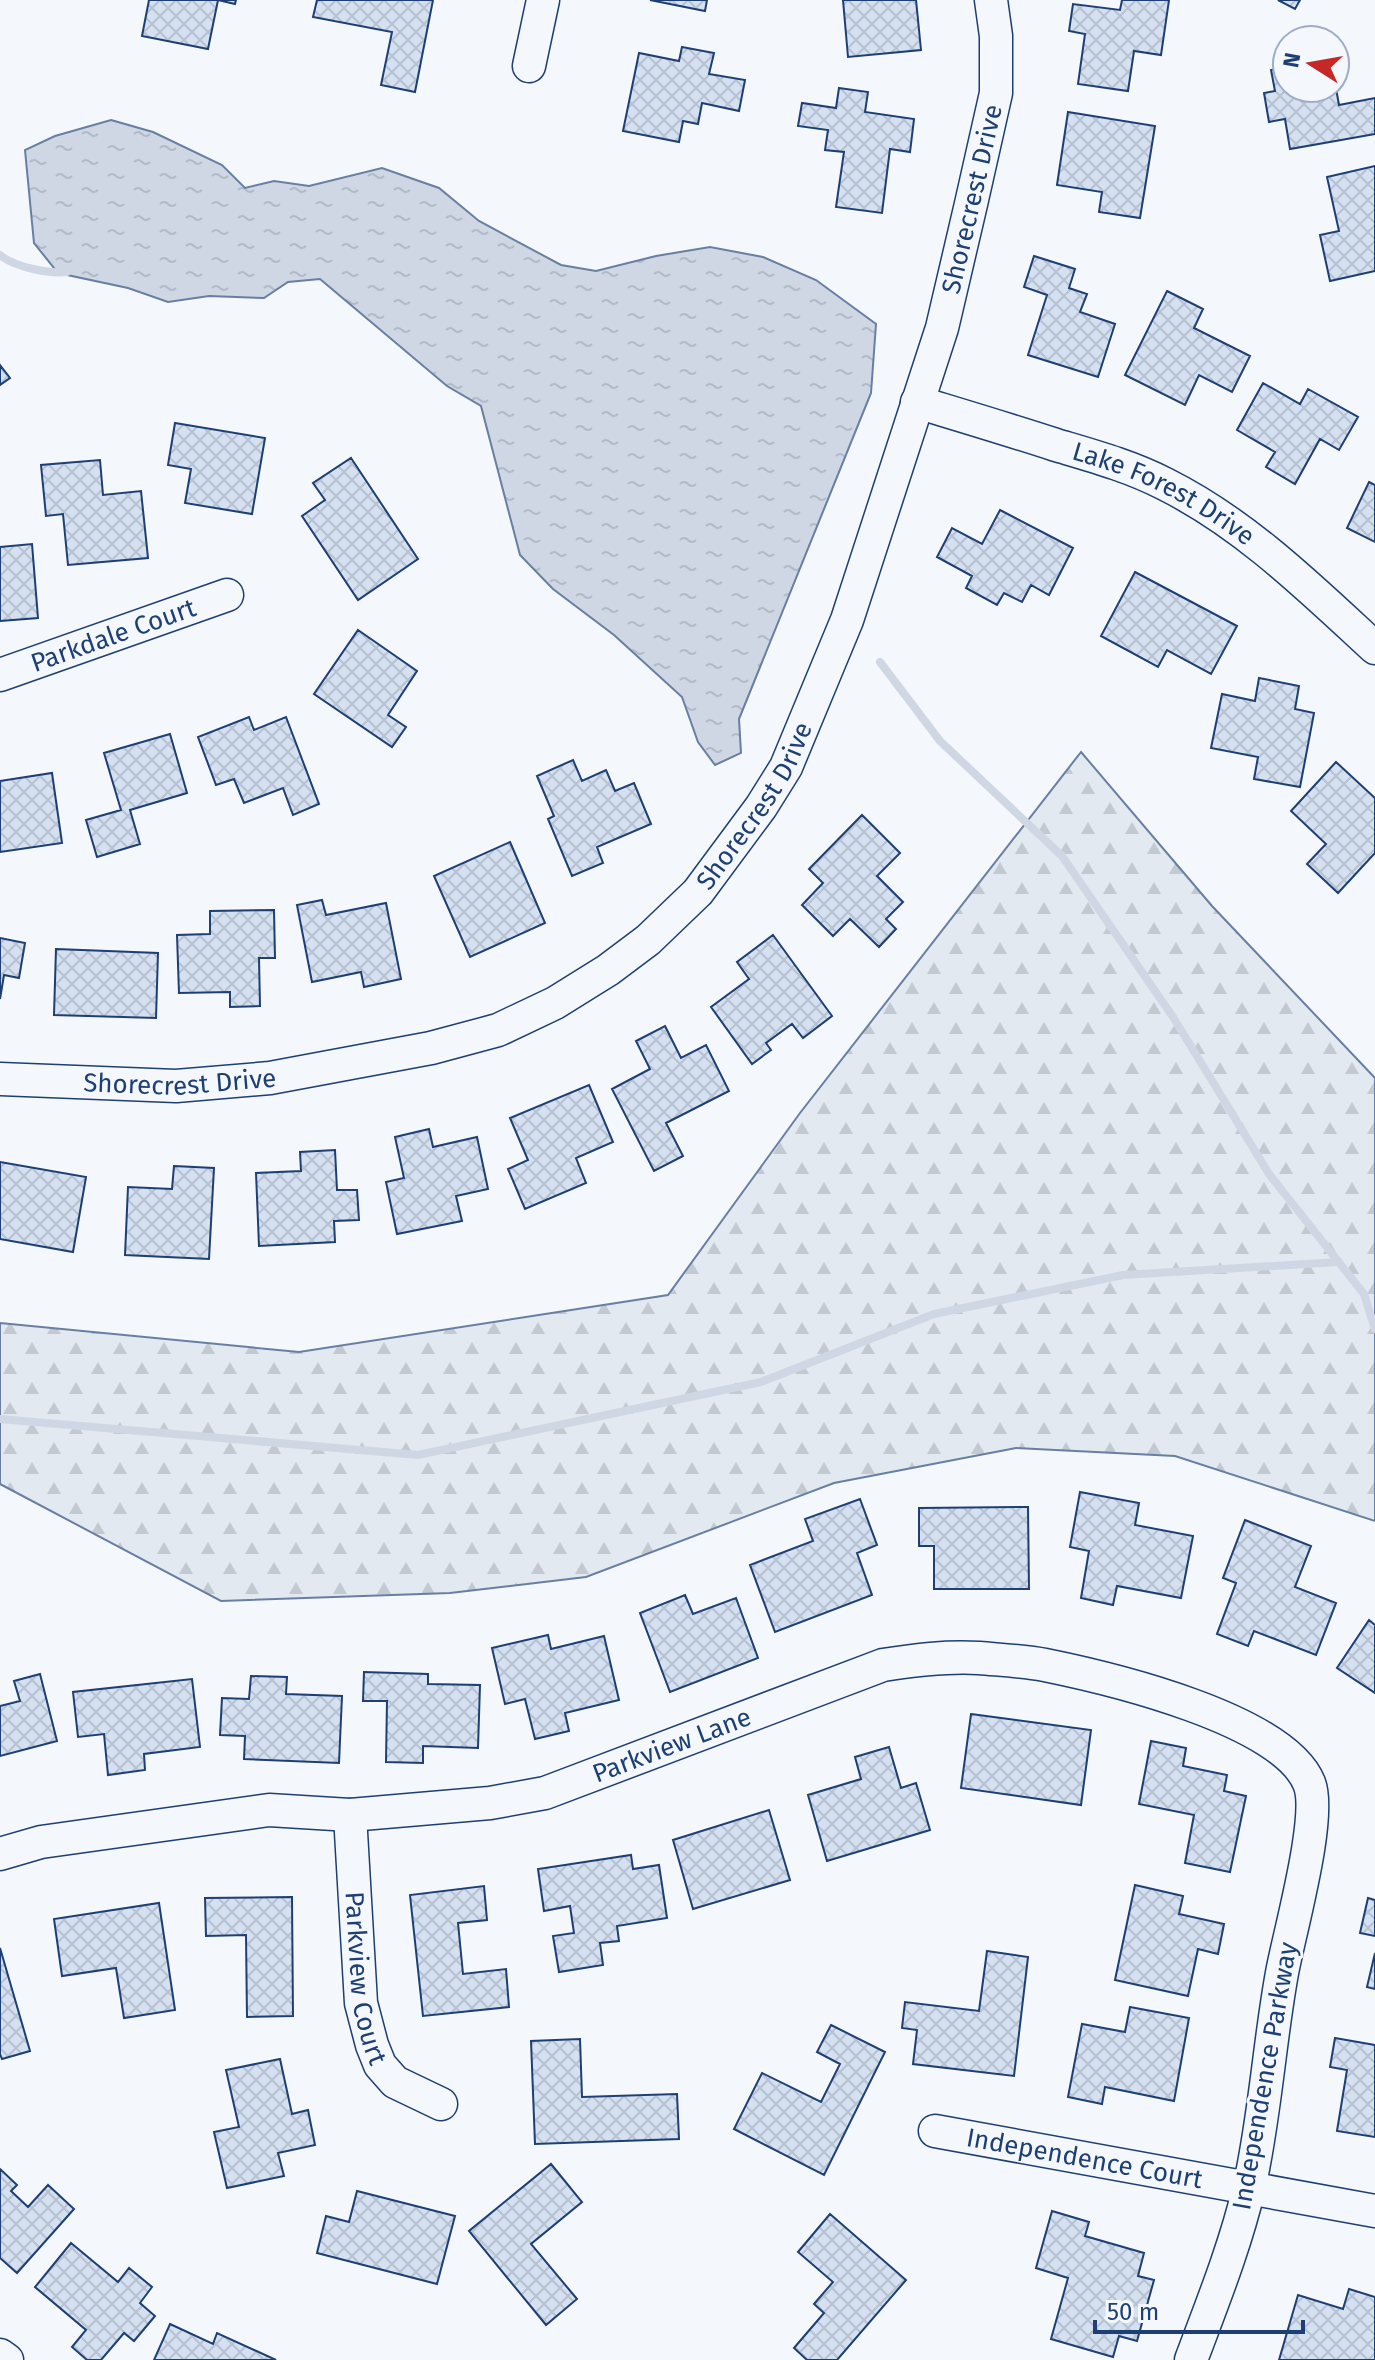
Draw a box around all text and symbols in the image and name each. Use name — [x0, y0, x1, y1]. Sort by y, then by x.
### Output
north arrow — [1271, 24, 1351, 104]
text: N — [1277, 51, 1307, 70]
street label: Shorecrest Drive — [935, 101, 1008, 297]
street label: Lake Forest Drive — [1069, 435, 1261, 552]
street label: Parkdale Court — [27, 592, 200, 678]
street label: Shorecrest Drive — [690, 717, 818, 896]
street label: Shorecrest Drive — [83, 1062, 278, 1102]
street label: Parkview Lane — [588, 1701, 755, 1789]
street label: Parkview Court — [339, 1891, 394, 2070]
street label: Independence Parkway — [1226, 1939, 1304, 2212]
street label: Independence Court — [964, 2122, 1206, 2195]
scale bar — [1095, 2284, 1303, 2334]
text: 50 m — [1107, 2298, 1159, 2326]

